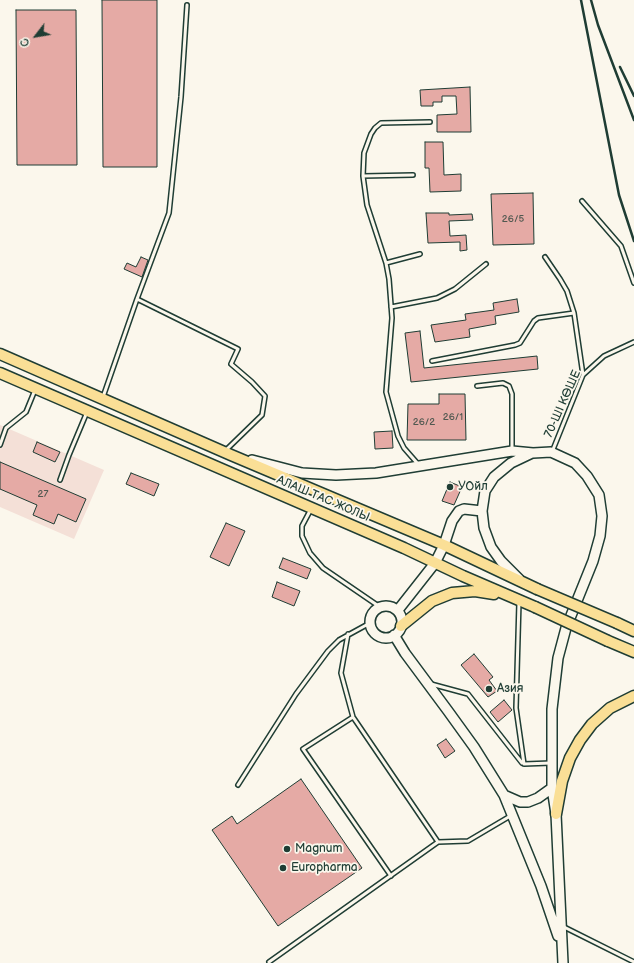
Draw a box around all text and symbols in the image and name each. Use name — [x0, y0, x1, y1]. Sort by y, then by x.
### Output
north arrow — [16, 16, 56, 56]
text: С — [18, 36, 33, 49]
house number: 26/5 — [502, 213, 524, 225]
street label: 70-ШІ КӨШЕ — [542, 368, 584, 440]
house number: 26/1 — [443, 411, 463, 423]
house number: 26/2 — [413, 416, 435, 428]
street label: АЛАШ ТАС ЖОЛЫ — [274, 473, 372, 525]
place label: УОйл — [458, 480, 488, 494]
marker: УОйл — [445, 482, 455, 492]
house number: 27 — [38, 488, 48, 500]
place label: Азия — [497, 682, 523, 696]
marker: Азия — [484, 684, 494, 694]
place label: Magnum — [295, 842, 342, 856]
marker: Magnum — [282, 844, 292, 854]
place label: Europharma — [291, 861, 358, 875]
marker: Europharma — [278, 863, 288, 873]

